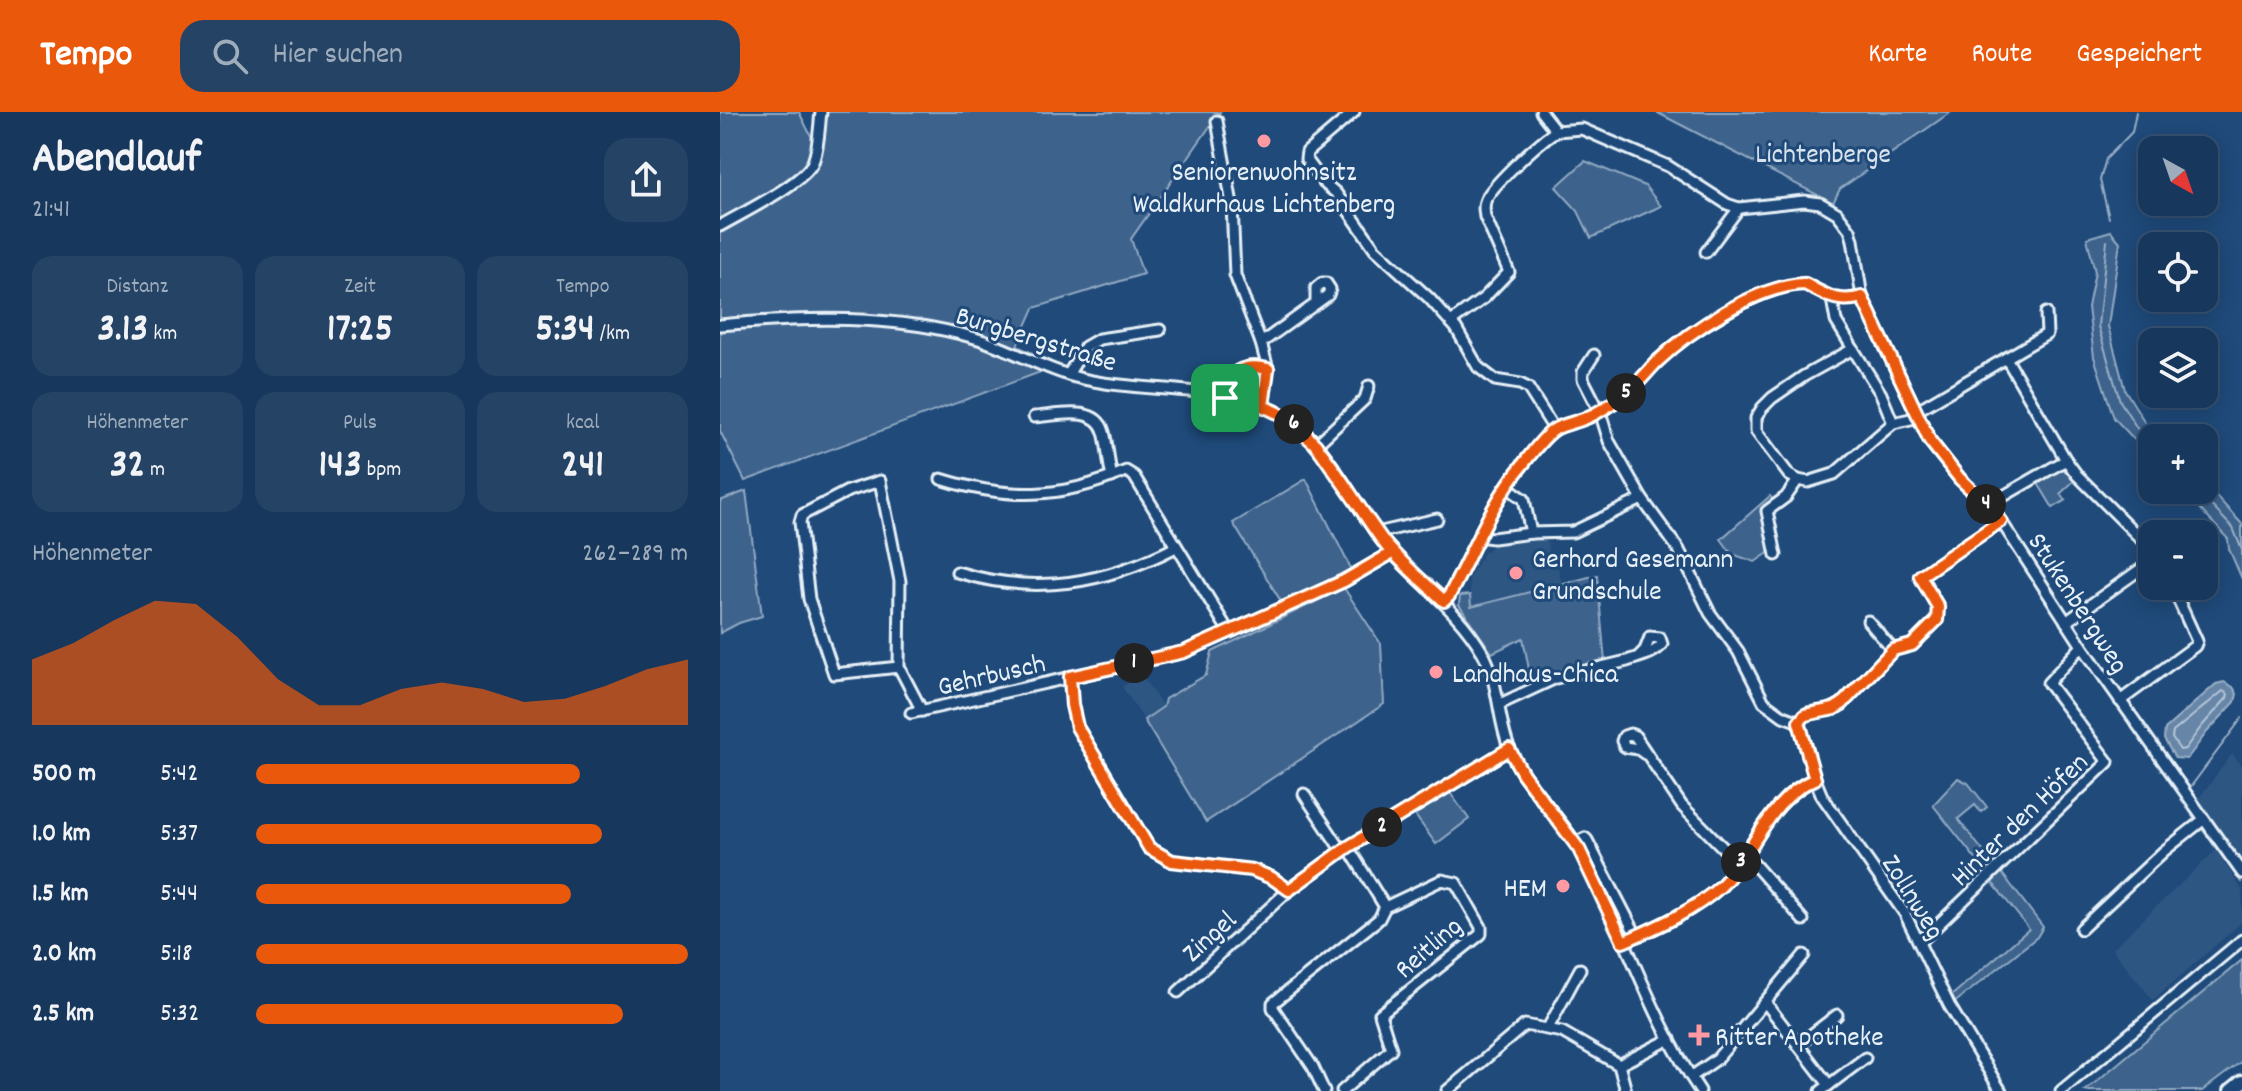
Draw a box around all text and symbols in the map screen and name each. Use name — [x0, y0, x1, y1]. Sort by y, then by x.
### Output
search box — [180, 20, 740, 92]
text: Tempo — [40, 29, 132, 84]
icon: search — [208, 34, 252, 78]
text: Hier suchen — [272, 35, 403, 78]
text: Karte — [1868, 36, 1927, 76]
text: Route — [1971, 36, 2032, 76]
text: Gespeichert — [2076, 36, 2202, 76]
text: Abendlauf — [32, 130, 201, 193]
marker: Seniorenwohnsitz Waldkurhaus Lichtenberg — [1255, 132, 1273, 150]
north arrow — [2138, 136, 2218, 216]
map controls — [2138, 136, 2218, 600]
park label: Lichtenberge — [1755, 137, 1891, 177]
button: share — [604, 138, 688, 222]
place label: Seniorenwohnsitz Waldkurhaus Lichtenberg — [1133, 155, 1395, 227]
text: 21:41 — [32, 192, 70, 229]
button: locate — [2138, 232, 2218, 312]
text: Distanz — [107, 272, 168, 303]
text: Zeit — [344, 272, 376, 303]
text: Tempo — [556, 272, 609, 303]
street label: Burgbergstraße — [950, 298, 1121, 385]
text: 3.13 — [97, 303, 148, 360]
text: 17:25 — [327, 303, 393, 360]
text: 5:34 — [535, 303, 595, 360]
text: km — [148, 319, 177, 350]
text: /km — [595, 319, 630, 350]
button: layers — [2138, 328, 2218, 408]
pin — [1191, 364, 1259, 432]
pin: 5 — [1606, 373, 1646, 413]
icon: arrive — [1203, 376, 1247, 420]
text: 5 — [1621, 377, 1631, 408]
pin: 6 — [1274, 404, 1314, 444]
text: Höhenmeter — [86, 408, 188, 439]
text: Puls — [343, 408, 377, 439]
text: kcal — [566, 408, 599, 439]
text: 6 — [1289, 408, 1299, 439]
button: + — [2138, 424, 2218, 504]
text: 32 — [110, 439, 145, 496]
text: 143 — [319, 439, 362, 496]
text: 241 — [561, 439, 604, 496]
text: m — [145, 455, 165, 486]
text: bpm — [362, 455, 401, 486]
pin: 4 — [1966, 484, 2006, 524]
text: 4 — [1981, 488, 1991, 519]
button: − — [2138, 520, 2218, 600]
street label: Stukenbergweg — [2015, 526, 2136, 683]
text: Höhenmeter — [32, 536, 152, 573]
text: 262–289 m — [582, 536, 688, 573]
place label: Gerhard Gesemann Grundschule — [1532, 542, 1734, 614]
marker: Gerhard Gesemann Grundschule — [1507, 564, 1525, 582]
pin: 1 — [1114, 643, 1154, 683]
street label: Gehrbusch — [934, 646, 1050, 710]
text: 1 — [1132, 647, 1136, 678]
place label: Landhaus-Chica — [1452, 657, 1619, 697]
marker: Landhaus-Chica — [1427, 663, 1445, 681]
street label: Hinter den Höfen — [1943, 745, 2100, 898]
text: 500 m — [32, 756, 96, 793]
text: 5:42 — [160, 756, 199, 793]
pin: 2 — [1362, 807, 1402, 847]
text: 2 — [1377, 811, 1387, 842]
text: 1.0 km — [32, 816, 91, 853]
text: 5:37 — [160, 816, 198, 853]
pin: 3 — [1721, 842, 1761, 882]
text: 3 — [1736, 846, 1746, 877]
street label: Zollnweg — [1869, 848, 1953, 949]
place label: HEM — [1504, 871, 1547, 911]
text: 1.5 km — [32, 876, 89, 913]
text: 5:44 — [160, 876, 198, 913]
marker: HEM — [1554, 877, 1572, 895]
street label: Zingel — [1175, 903, 1248, 974]
street label: Reitling — [1388, 909, 1473, 991]
text: 2.0 km — [32, 936, 96, 973]
text: 5:18 — [160, 936, 192, 973]
text: 2.5 km — [32, 996, 94, 1033]
text: 5:32 — [160, 996, 199, 1033]
place label: Ritter Apotheke — [1715, 1020, 1883, 1060]
marker: Ritter Apotheke — [1690, 1026, 1708, 1044]

